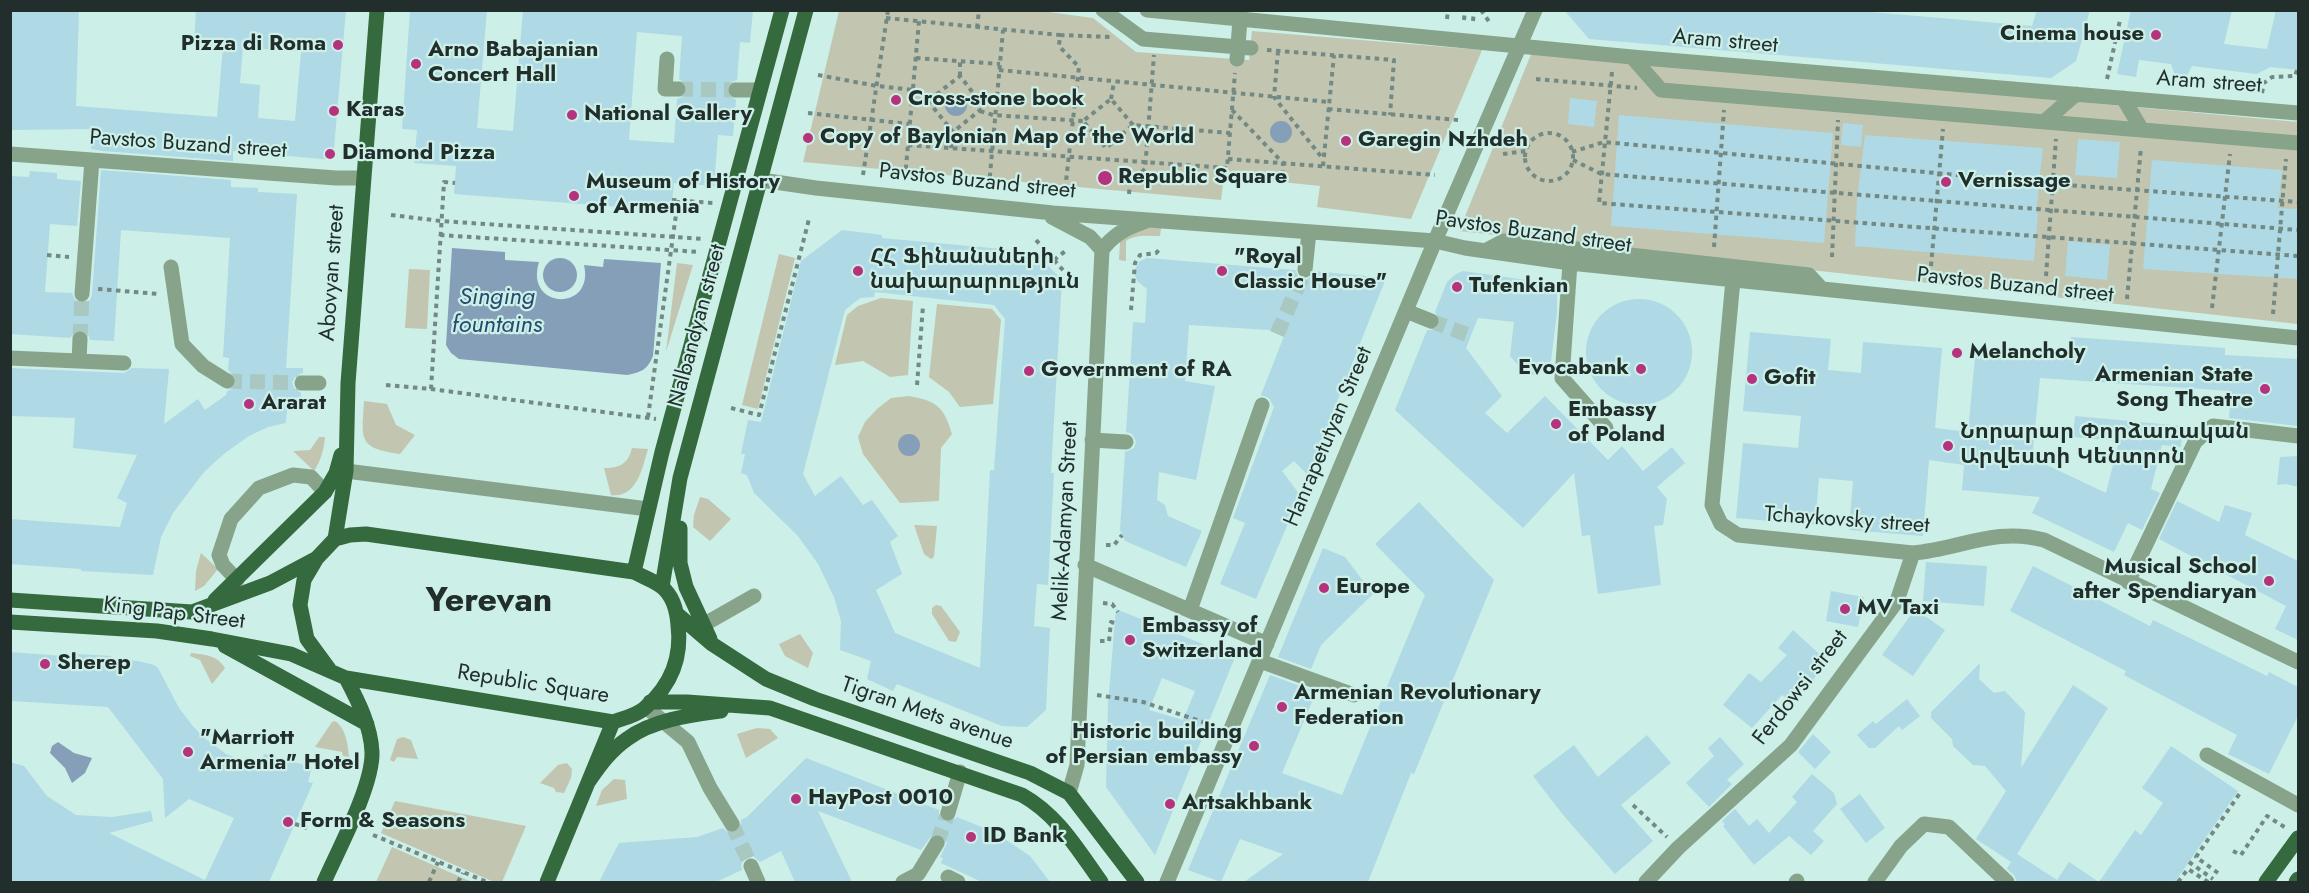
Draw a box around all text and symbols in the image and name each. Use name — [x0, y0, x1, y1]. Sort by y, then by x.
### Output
place label: Cinema house — [2000, 22, 2144, 48]
street label: Aram street — [1671, 24, 1779, 60]
marker: Cinema house — [2149, 28, 2163, 42]
place label: Pizza di Roma — [181, 32, 326, 58]
marker: Pizza di Roma — [331, 38, 345, 52]
place label: Arno Babajanian Concert Hall — [428, 38, 598, 90]
marker: Arno Babajanian Concert Hall — [409, 57, 423, 71]
street label: Aram street — [2155, 66, 2263, 100]
place label: Cross-stone book — [908, 87, 1084, 113]
marker: Cross-stone book — [889, 93, 903, 107]
place label: Karas — [346, 98, 404, 124]
place label: National Gallery — [584, 102, 752, 128]
marker: Karas — [327, 104, 341, 118]
marker: National Gallery — [565, 108, 579, 122]
street label: Pavstos Buzand street — [88, 125, 288, 165]
place label: Copy of Baylonian Map of the World — [820, 125, 1194, 151]
place label: Garegin Nzhdeh — [1358, 128, 1528, 154]
marker: Copy of Baylonian Map of the World — [801, 131, 815, 145]
marker: Garegin Nzhdeh — [1339, 134, 1353, 148]
place label: Diamond Pizza — [342, 141, 495, 167]
marker: Diamond Pizza — [323, 147, 337, 161]
street label: Pavstos Buzand street — [877, 159, 1077, 205]
place label: Republic Square — [1118, 165, 1287, 191]
marker: Republic Square — [1096, 169, 1114, 187]
place label: Vernissage — [1958, 169, 2071, 195]
place label: Museum of History of Armenia — [586, 170, 780, 222]
marker: Vernissage — [1939, 175, 1953, 189]
marker: Museum of History of Armenia — [567, 189, 581, 203]
street label: Abovyan street — [315, 204, 351, 342]
street label: Pavstos Buzand street — [1433, 206, 1633, 260]
street label: Nalbandyan street — [664, 242, 732, 410]
place label: ՀՀ Ֆինանսների նախարարություն — [870, 245, 1080, 296]
place label: "Royal Classic House" — [1234, 245, 1387, 296]
street label: Pavstos Buzand street — [1915, 263, 2115, 309]
marker: ՀՀ Ֆինանսների նախարարություն — [851, 264, 865, 278]
marker: "Royal Classic House" — [1215, 264, 1229, 278]
place label: Tufenkian — [1469, 274, 1568, 300]
marker: Tufenkian — [1450, 280, 1464, 294]
water label: Singing fountains — [452, 284, 542, 340]
place label: Melancholy — [1969, 340, 2085, 366]
street label: Hanrapetutyan Street — [1279, 343, 1379, 531]
marker: Melancholy — [1950, 346, 1964, 360]
place label: Evocabank — [1518, 356, 1629, 382]
place label: Government of RA — [1041, 358, 1232, 384]
marker: Evocabank — [1634, 362, 1648, 376]
place label: Armenian State Song Theatre — [2095, 363, 2253, 414]
marker: Government of RA — [1022, 364, 1036, 378]
place label: Gofit — [1764, 366, 1816, 392]
marker: Gofit — [1745, 372, 1759, 386]
marker: Armenian State Song Theatre — [2258, 382, 2272, 396]
place label: Ararat — [261, 391, 326, 417]
marker: Ararat — [242, 397, 256, 411]
place label: Embassy of Poland — [1568, 398, 1665, 450]
marker: Embassy of Poland — [1549, 417, 1563, 431]
place label: Նորարար Փորձառական Արվեստի Կենտրոն — [1960, 420, 2249, 472]
street label: Melik-Adamyan Street — [1048, 421, 1084, 621]
marker: Նորարար Փորձառական Արվեստի Կենտրոն — [1941, 439, 1955, 453]
street label: Tchaykovsky street — [1764, 502, 1930, 540]
place label: Musical School after Spendiaryan — [2073, 555, 2257, 606]
marker: Musical School after Spendiaryan — [2262, 574, 2276, 588]
place label: Europe — [1336, 575, 1410, 601]
marker: Europe — [1317, 581, 1331, 595]
district label: Yerevan — [426, 583, 552, 623]
street label: King Pap Street — [102, 592, 246, 636]
place label: MV Taxi — [1857, 596, 1939, 622]
marker: MV Taxi — [1838, 602, 1852, 616]
place label: Embassy of Switzerland — [1142, 614, 1262, 666]
street label: Ferdowsi street — [1748, 625, 1854, 751]
marker: Embassy of Switzerland — [1123, 633, 1137, 647]
place label: Sherep — [57, 651, 131, 677]
marker: Sherep — [38, 657, 52, 671]
street label: Republic Square — [455, 660, 611, 710]
street label: Tigran Mets avenue — [837, 672, 1017, 756]
place label: Armenian Revolutionary Federation — [1294, 681, 1541, 732]
marker: Armenian Revolutionary Federation — [1275, 700, 1289, 714]
place label: Historic building of Persian embassy — [1045, 720, 1242, 772]
place label: "Marriott Armenia" Hotel — [200, 726, 360, 778]
marker: Historic building of Persian embassy — [1247, 739, 1261, 753]
marker: "Marriott Armenia" Hotel — [181, 745, 195, 759]
place label: HayPost 0010 — [808, 786, 953, 812]
place label: Artsakhbank — [1182, 791, 1312, 817]
marker: HayPost 0010 — [789, 792, 803, 806]
marker: Artsakhbank — [1163, 797, 1177, 811]
place label: Form & Seasons — [300, 809, 465, 835]
marker: Form & Seasons — [281, 815, 295, 829]
place label: ID Bank — [983, 824, 1065, 850]
marker: ID Bank — [964, 830, 978, 844]

